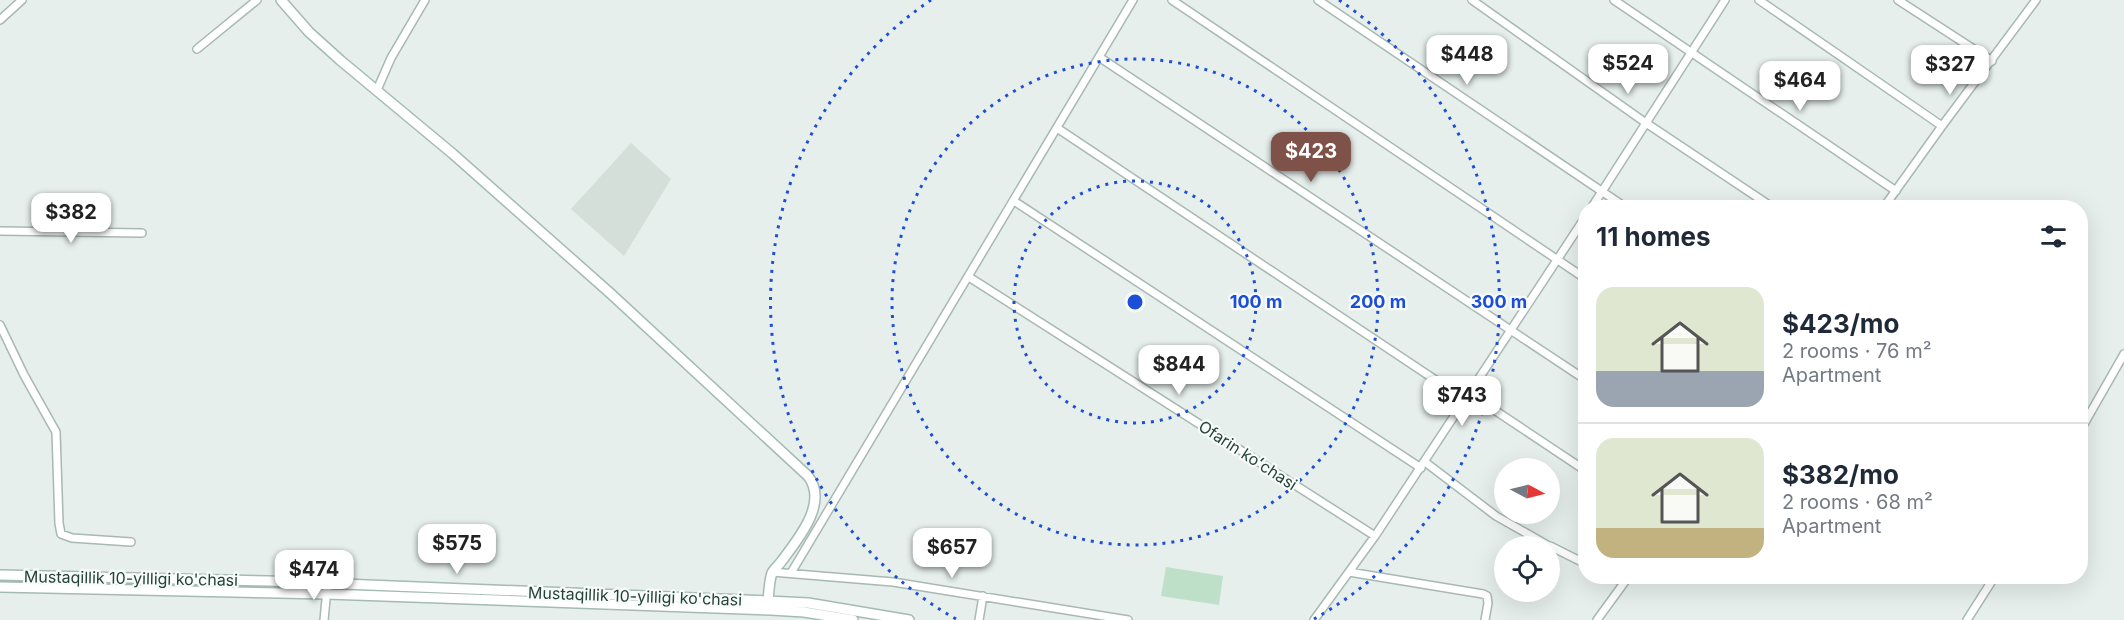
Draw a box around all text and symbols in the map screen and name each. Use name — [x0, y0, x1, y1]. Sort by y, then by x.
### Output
pin: $448 — [1431, 35, 1503, 86]
text: $448 — [1440, 42, 1494, 66]
pin: $524 — [1592, 44, 1664, 95]
pin: $327 — [1914, 45, 1986, 96]
text: $524 — [1602, 51, 1654, 75]
text: $327 — [1925, 52, 1975, 76]
pin: $464 — [1764, 61, 1836, 112]
text: $464 — [1773, 68, 1827, 92]
pin: $423 — [1275, 132, 1347, 183]
text: $423 — [1285, 139, 1337, 163]
pin: $382 — [35, 193, 107, 244]
text: $382 — [45, 200, 97, 224]
icon: filters — [2037, 220, 2070, 253]
text: 11 homes — [1596, 221, 1711, 252]
text: 100 m — [1230, 291, 1282, 312]
text: 200 m — [1350, 291, 1406, 312]
text: 300 m — [1471, 291, 1527, 312]
centre of rings — [1125, 292, 1145, 312]
text: $423/mo — [1782, 308, 1900, 339]
icon: home — [1644, 311, 1716, 383]
text: 2 rooms · 76 m² — [1782, 339, 1931, 363]
pin: $844 — [1143, 345, 1215, 396]
text: $844 — [1152, 352, 1206, 376]
text: Apartment — [1782, 363, 1881, 387]
pin: $743 — [1426, 376, 1498, 427]
text: $743 — [1437, 383, 1487, 407]
street label: Ofarin koʻchasi — [1195, 416, 1301, 494]
north arrow — [1494, 458, 1560, 524]
map controls — [1494, 458, 1560, 602]
text: $382/mo — [1782, 459, 1899, 490]
icon: home — [1644, 462, 1716, 534]
text: 2 rooms · 68 m² — [1782, 490, 1933, 514]
text: Apartment — [1782, 514, 1881, 538]
pin: $575 — [421, 524, 493, 575]
pin: $657 — [916, 528, 988, 579]
text: $575 — [432, 531, 482, 555]
text: $657 — [927, 535, 977, 559]
button: locate — [1494, 536, 1560, 602]
pin: $474 — [278, 550, 350, 601]
text: $474 — [289, 557, 339, 581]
street label: Mustaqillik 10-yilligi ko'chasi — [24, 566, 238, 590]
street label: Mustaqillik 10-yilligi ko'chasi — [528, 582, 742, 610]

